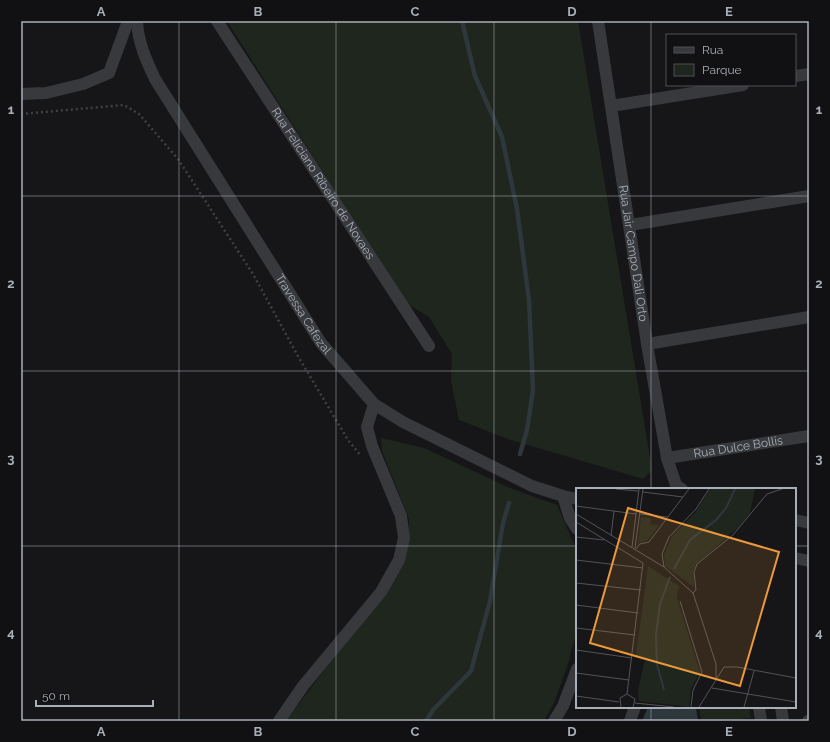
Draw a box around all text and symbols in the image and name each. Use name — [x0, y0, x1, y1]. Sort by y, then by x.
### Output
text: A — [97, 4, 106, 19]
text: B — [254, 4, 263, 19]
text: C — [411, 4, 420, 19]
text: D — [567, 4, 577, 19]
text: E — [725, 4, 733, 19]
legend — [666, 34, 796, 86]
text: Rua — [702, 43, 723, 57]
text: Parque — [702, 63, 742, 77]
text: 1 — [8, 102, 15, 117]
text: 1 — [816, 102, 823, 117]
street label: Rua Feliciano Ribeiro de Novaes — [268, 105, 378, 262]
street label: Rua Jair Campo Dali Orto — [616, 184, 650, 322]
street label: Travessa Cafezal — [272, 271, 335, 357]
text: 2 — [7, 276, 15, 291]
text: 2 — [815, 276, 823, 291]
street label: Rua Dulce Bollis — [692, 433, 784, 461]
text: 3 — [7, 451, 15, 466]
text: 3 — [815, 451, 823, 466]
inset map — [576, 488, 796, 708]
text: 4 — [7, 625, 15, 640]
text: 4 — [815, 625, 823, 640]
scale bar — [36, 682, 153, 708]
text: 50 m — [42, 689, 70, 703]
text: A — [97, 724, 106, 739]
text: B — [254, 724, 263, 739]
text: C — [411, 724, 420, 739]
text: D — [567, 724, 577, 739]
text: E — [725, 724, 733, 739]

